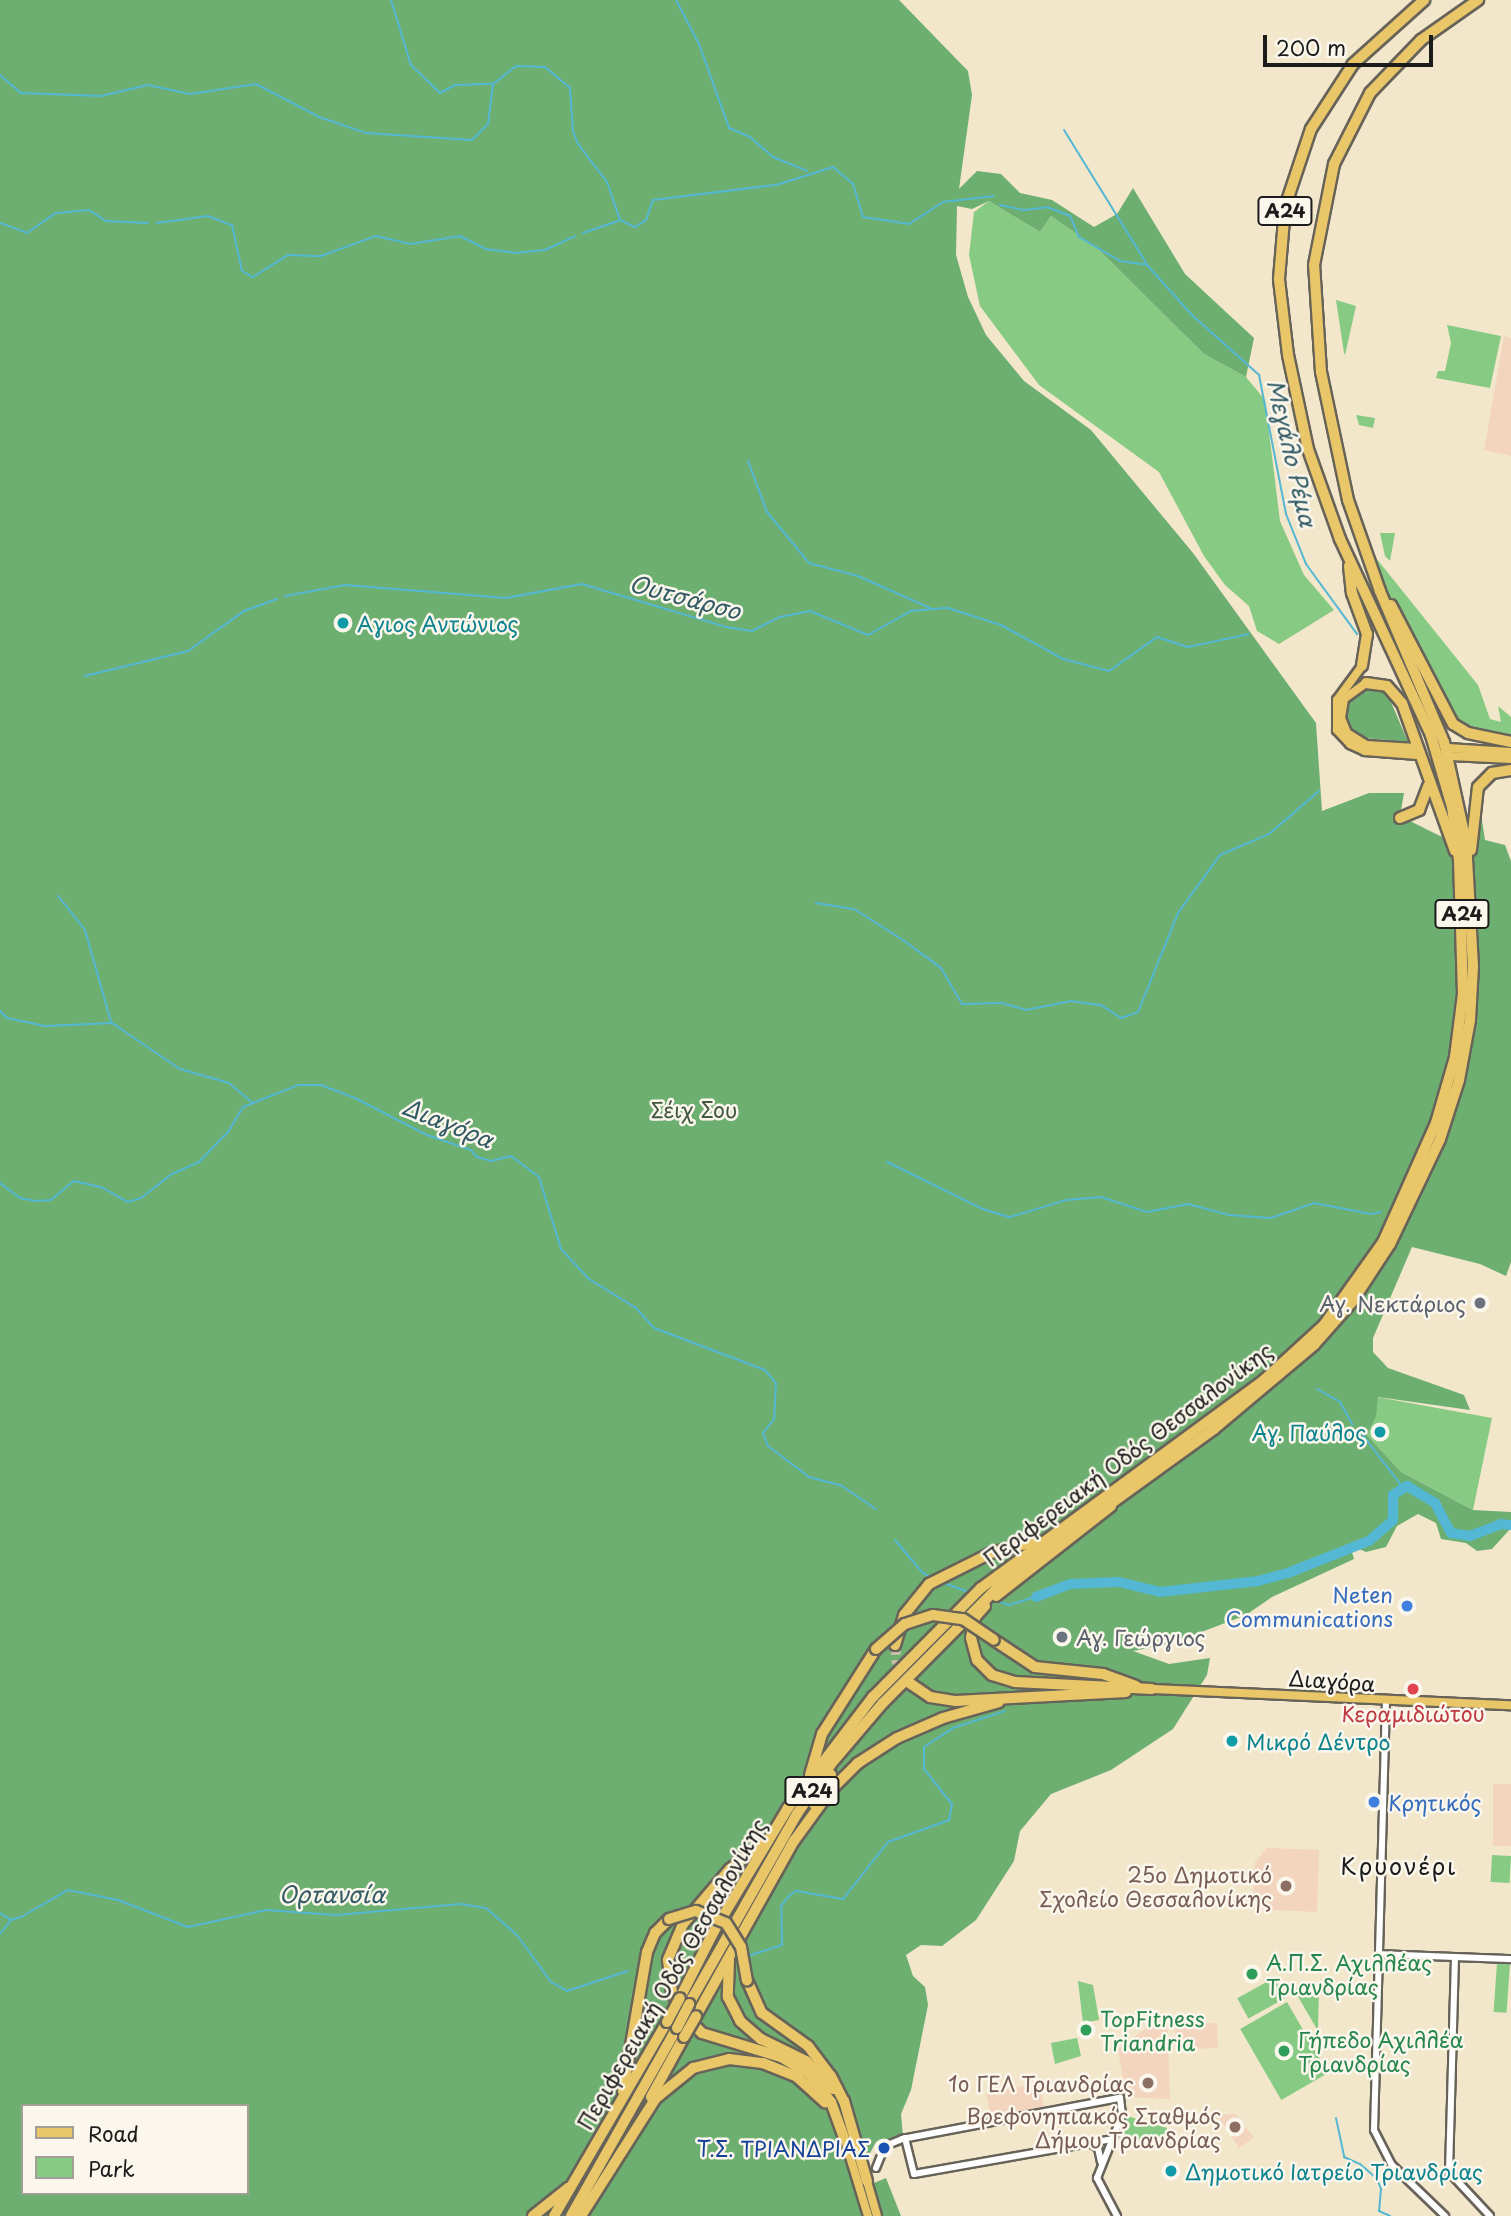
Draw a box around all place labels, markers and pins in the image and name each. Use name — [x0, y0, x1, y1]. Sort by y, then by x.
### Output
place label: Αγιος Αντώνιος — [357, 610, 518, 636]
marker: Αγιος Αντώνιος — [335, 615, 351, 631]
place label: Αγ. Νεκτάριος — [1319, 1290, 1466, 1316]
marker: Αγ. Νεκτάριος — [1472, 1295, 1488, 1311]
place label: Αγ. Παύλος — [1251, 1419, 1366, 1445]
marker: Αγ. Παύλος — [1372, 1424, 1388, 1440]
place label: Neten Communications — [1225, 1581, 1393, 1631]
marker: Neten Communications — [1399, 1598, 1415, 1614]
place label: Αγ. Γεώργιος — [1076, 1624, 1206, 1650]
marker: Αγ. Γεώργιος — [1054, 1629, 1070, 1645]
marker: Κεραμιδιώτου — [1405, 1681, 1421, 1697]
place label: Κεραμιδιώτου — [1341, 1700, 1485, 1726]
place label: Μικρό Δέντρο — [1246, 1728, 1391, 1754]
marker: Μικρό Δέντρο — [1224, 1733, 1240, 1749]
place label: Κρητικός — [1388, 1789, 1481, 1815]
marker: Κρητικός — [1366, 1794, 1382, 1810]
place label: 25ο Δημοτικό Σχολείο Θεσσαλονίκης — [1039, 1861, 1272, 1911]
marker: 25ο Δημοτικό Σχολείο Θεσσαλονίκης — [1278, 1878, 1294, 1894]
place label: Α.Π.Σ. Αχιλλέας Τριανδρίας — [1266, 1949, 1432, 1999]
marker: Α.Π.Σ. Αχιλλέας Τριανδρίας — [1244, 1966, 1260, 1982]
place label: TopFitness Triandria — [1100, 2005, 1205, 2055]
marker: TopFitness Triandria — [1078, 2022, 1094, 2038]
place label: Γήπεδο Αχιλλέα Τριανδρίας — [1298, 2026, 1464, 2076]
marker: Γήπεδο Αχιλλέα Τριανδρίας — [1276, 2043, 1292, 2059]
place label: 1o ΓΕΛ Τριανδρίας — [947, 2070, 1134, 2096]
marker: 1o ΓΕΛ Τριανδρίας — [1140, 2075, 1156, 2091]
place label: Βρεφονηπιακός Σταθμός Δήμου Τριανδρίας — [966, 2102, 1221, 2152]
marker: Βρεφονηπιακός Σταθμός Δήμου Τριανδρίας — [1227, 2119, 1243, 2135]
place label: Τ.Σ. ΤΡΙΑΝΔΡΙΑΣ — [696, 2135, 870, 2161]
marker: Τ.Σ. ΤΡΙΑΝΔΡΙΑΣ — [876, 2140, 892, 2156]
place label: Δημοτικό Ιατρείο Τριανδρίας — [1185, 2158, 1484, 2184]
marker: Δημοτικό Ιατρείο Τριανδρίας — [1163, 2163, 1179, 2179]

